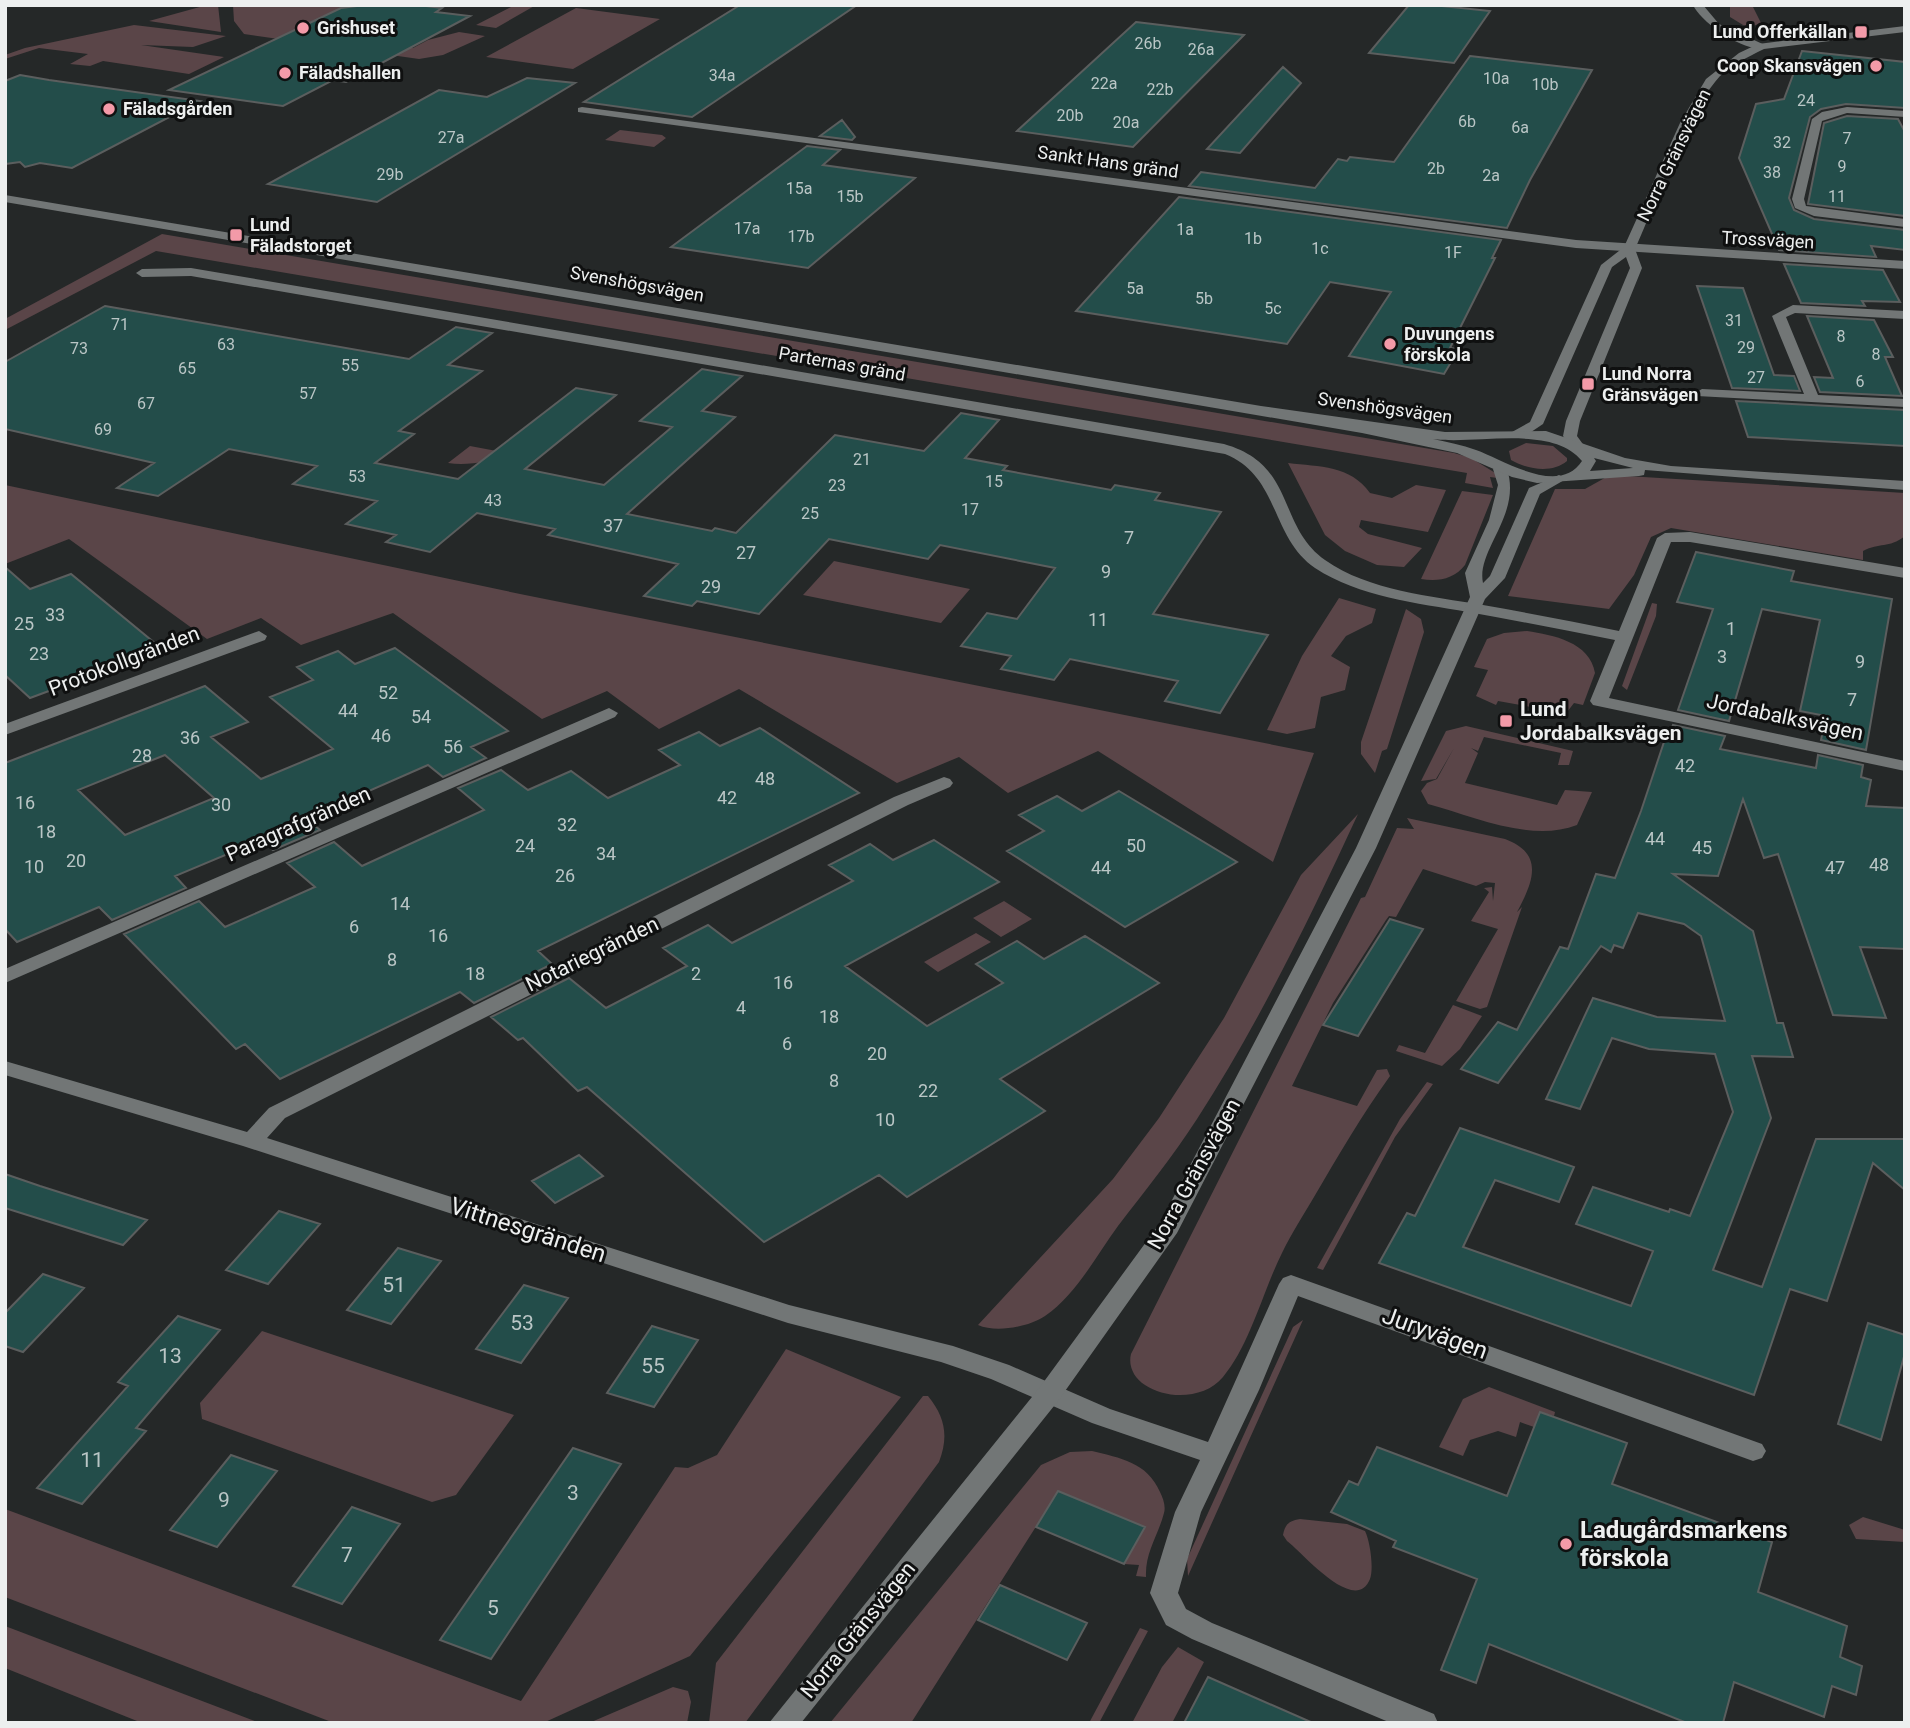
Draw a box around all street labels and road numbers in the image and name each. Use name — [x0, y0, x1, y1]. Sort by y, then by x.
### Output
street label: Norra Gränsvägen — [1633, 85, 1715, 224]
street label: Sankt Hans gränd — [1036, 141, 1180, 182]
street label: Trossvägen — [1721, 227, 1815, 252]
street label: Svenshögsvägen — [568, 261, 706, 306]
street label: Parternas gränd — [777, 342, 907, 385]
street label: Svenshögsvägen — [1316, 388, 1454, 427]
street label: Protokollgränden — [45, 621, 203, 701]
street label: Jordabalksvägen — [1704, 689, 1866, 745]
street label: Paragrafgränden — [222, 781, 374, 867]
street label: Notariegränden — [522, 911, 662, 997]
street label: Norra Gränsvägen — [1143, 1095, 1245, 1253]
street label: Vittnesgränden — [447, 1192, 609, 1268]
street label: Juryvägen — [1378, 1301, 1492, 1365]
street label: Norra Gränsvägen — [796, 1557, 920, 1703]

